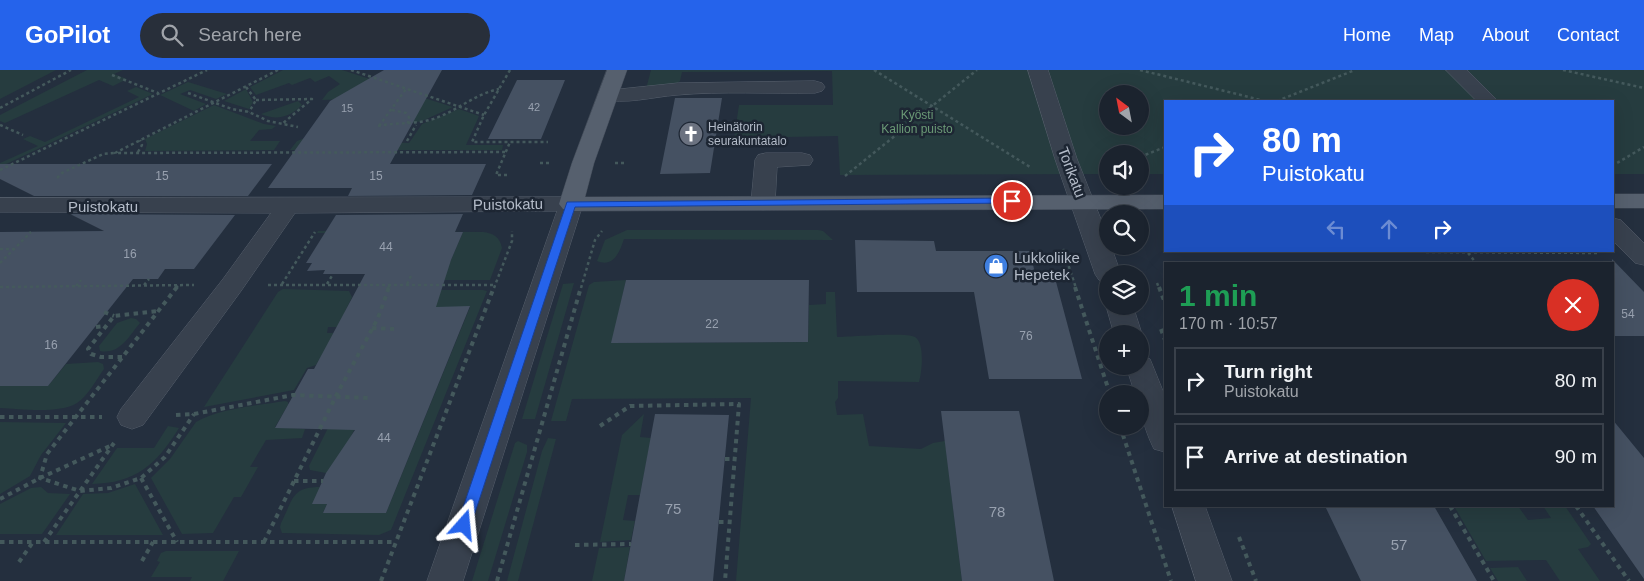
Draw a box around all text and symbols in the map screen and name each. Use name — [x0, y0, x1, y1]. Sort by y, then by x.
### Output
search box — [140, 13, 490, 58]
text: GoPilot — [25, 21, 110, 48]
icon: search — [158, 21, 186, 49]
text: Search here — [198, 24, 302, 45]
text: Home — [1343, 25, 1391, 45]
text: Map — [1419, 25, 1454, 45]
text: About — [1482, 25, 1529, 45]
text: Contact — [1557, 25, 1619, 45]
north arrow — [1099, 85, 1149, 135]
map controls — [1099, 85, 1149, 435]
house number: 42 — [528, 101, 540, 113]
house number: 15 — [341, 102, 353, 114]
park label: Kyösti Kallion puisto — [881, 108, 953, 136]
place label: Heinätorin seurakuntatalo — [708, 120, 787, 148]
icon: right — [1179, 120, 1244, 185]
text: 80 m — [1262, 120, 1342, 159]
church icon: Heinätorin seurakuntatalo — [678, 121, 704, 147]
street label: Torikatu — [1055, 144, 1089, 200]
button: sound — [1099, 145, 1149, 195]
text: Puistokatu — [1262, 161, 1365, 186]
house number: 15 — [155, 169, 169, 183]
house number: 15 — [369, 169, 383, 183]
pin — [991, 180, 1033, 222]
icon: arrive — [998, 187, 1026, 215]
street label: Puistokatu — [473, 195, 543, 213]
street label: Puistokatu — [68, 198, 138, 215]
button: search — [1099, 205, 1149, 255]
icon: left — [1322, 215, 1350, 243]
icon: ahead — [1375, 215, 1403, 243]
icon: right — [1428, 215, 1456, 243]
house number: 44 — [379, 240, 393, 254]
house number: 16 — [123, 247, 137, 261]
place label: Lukkoliike Hepetek — [1014, 249, 1080, 283]
shop icon: Lukkoliike Hepetek — [983, 253, 1009, 279]
button: layers — [1099, 265, 1149, 315]
text: 1 min — [1179, 279, 1257, 312]
button: close — [1547, 279, 1599, 331]
house number: 54 — [1621, 307, 1635, 321]
text: 170 m · 10:57 — [1179, 315, 1278, 332]
house number: 22 — [705, 317, 719, 331]
button: + — [1099, 325, 1149, 375]
house number: 76 — [1019, 329, 1033, 343]
house number: 16 — [44, 338, 58, 352]
text: Turn right — [1224, 361, 1312, 382]
icon: right — [1181, 367, 1209, 395]
text: 80 m — [1555, 370, 1597, 391]
text: Puistokatu — [1224, 383, 1299, 400]
button: − — [1099, 385, 1149, 435]
house number: 44 — [377, 431, 391, 445]
icon: arrive — [1181, 443, 1209, 471]
text: Arrive at destination — [1224, 446, 1408, 467]
text: 90 m — [1555, 446, 1597, 467]
position arrow — [437, 498, 489, 550]
house number: 75 — [665, 500, 681, 517]
house number: 78 — [989, 503, 1005, 520]
house number: 57 — [1391, 536, 1407, 553]

